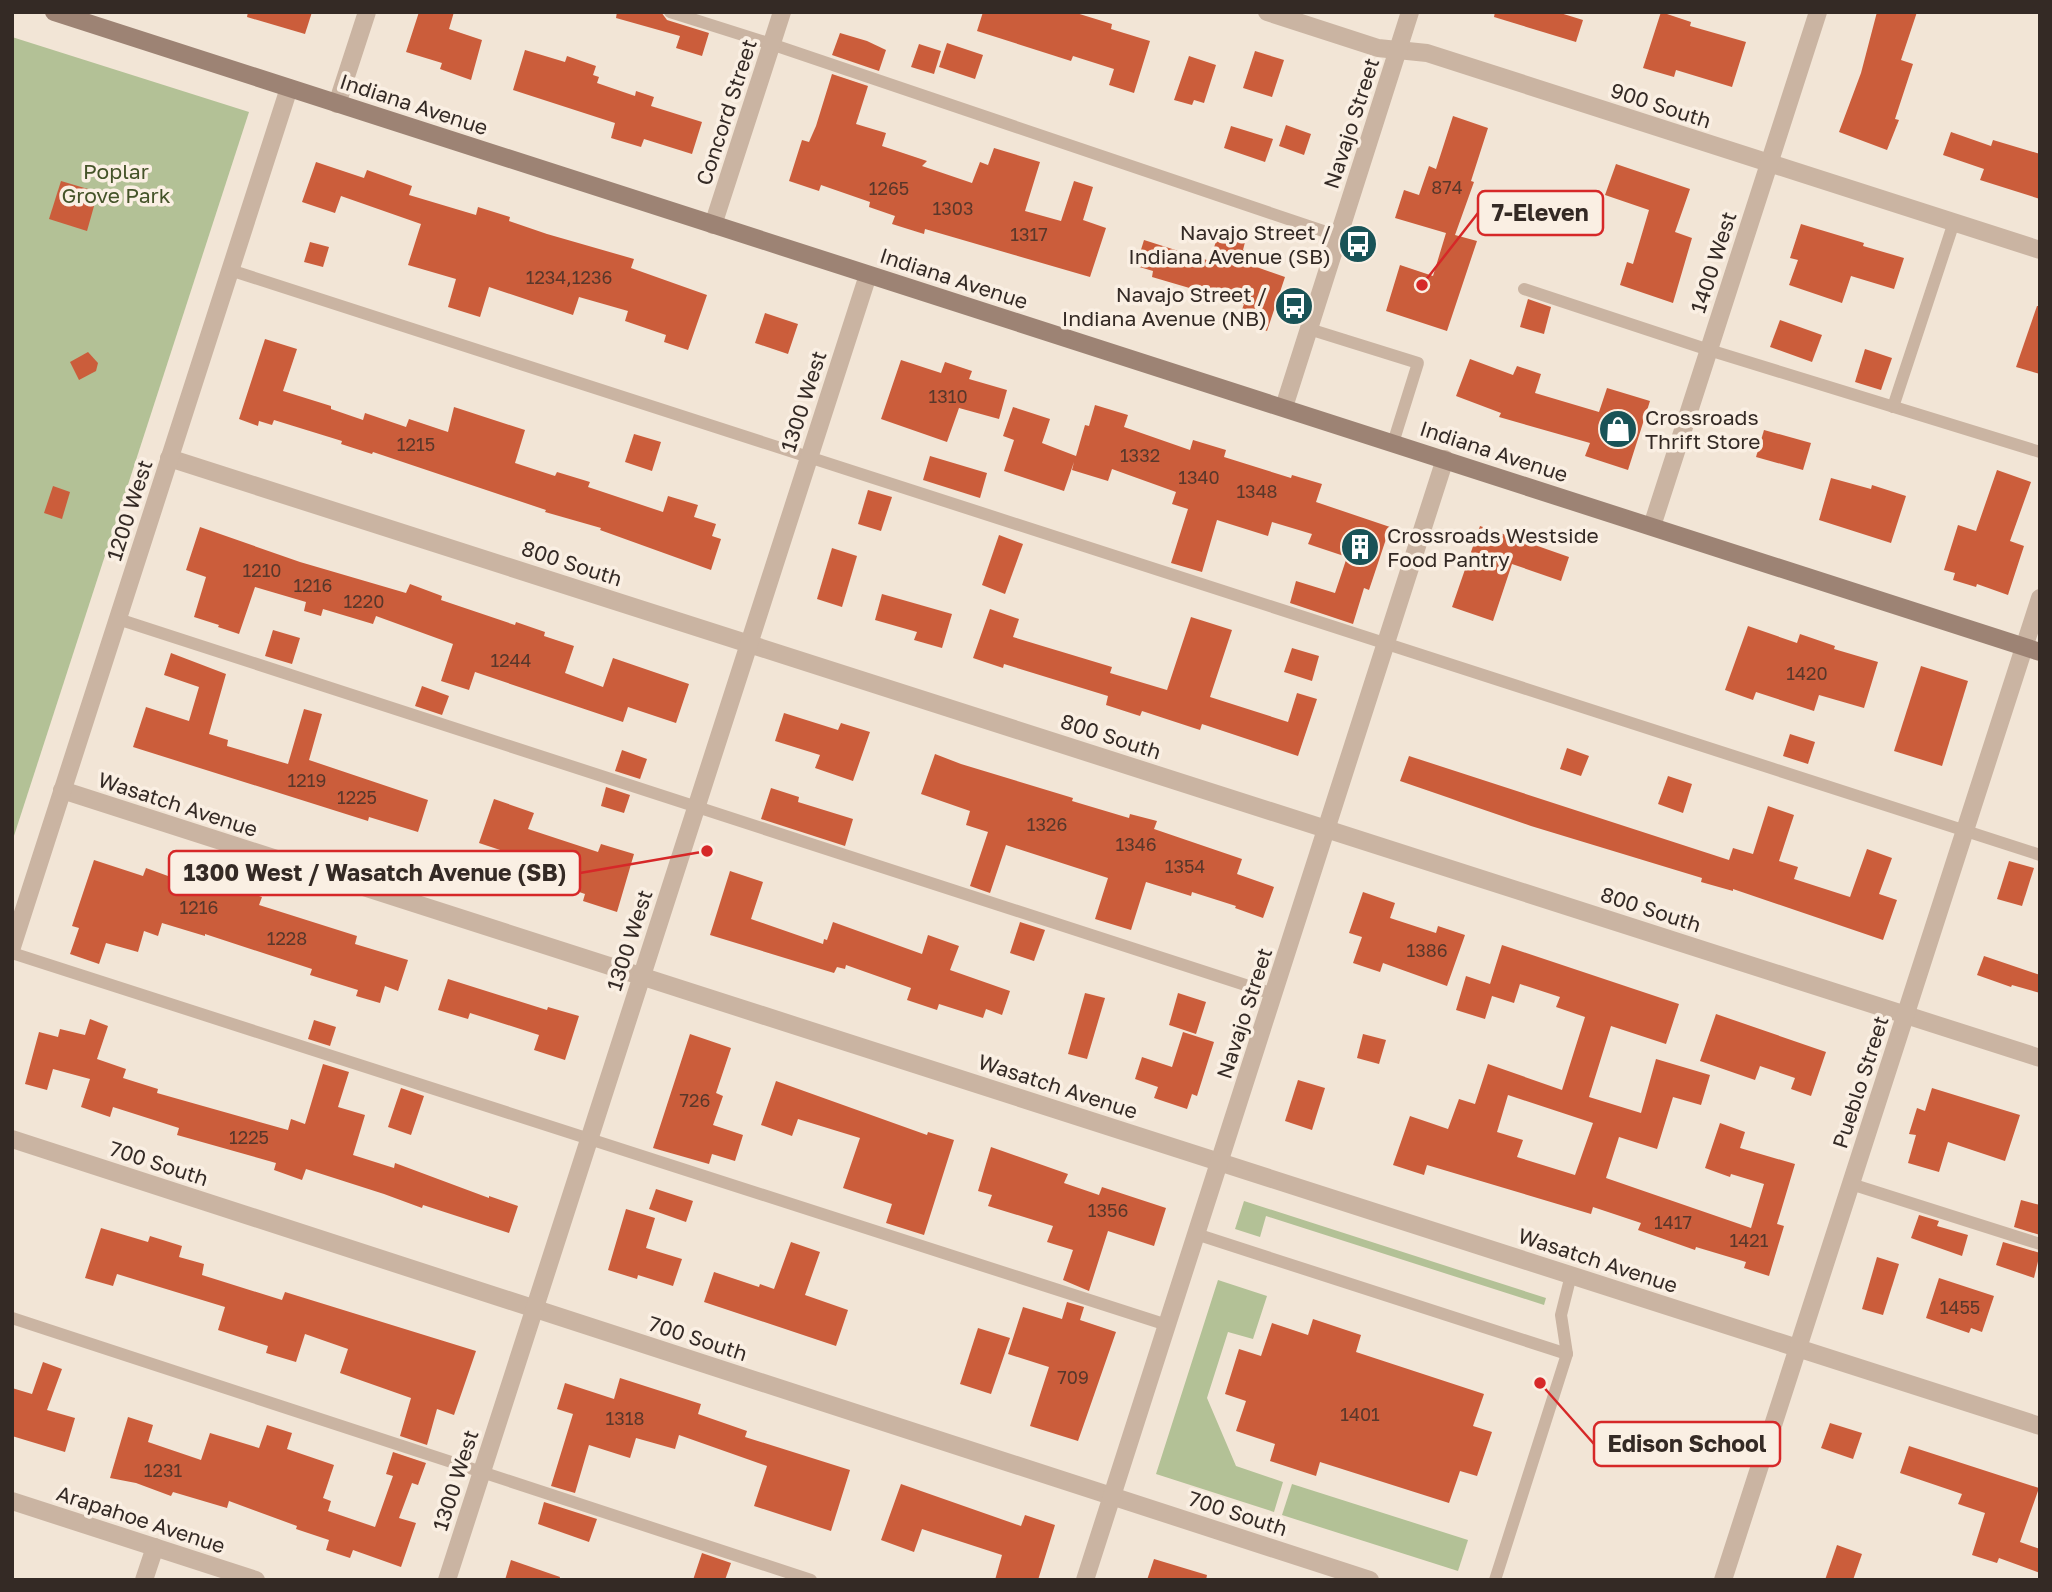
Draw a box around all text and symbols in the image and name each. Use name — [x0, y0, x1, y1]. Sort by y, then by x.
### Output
street label: Concord Street — [690, 36, 762, 188]
street label: Navajo Street — [1318, 54, 1384, 192]
street label: Indiana Avenue — [337, 68, 491, 140]
street label: 900 South — [1607, 77, 1715, 133]
park label: Poplar Grove Park — [61, 158, 171, 208]
house number: 874 — [1431, 176, 1463, 198]
house number: 1265 — [869, 177, 909, 199]
callout: 7-Eleven — [1478, 191, 1603, 235]
house number: 1303 — [933, 197, 973, 219]
text: 7-Eleven — [1491, 198, 1589, 226]
street label: 1400 West — [1684, 208, 1742, 316]
place label: Navajo Street / Indiana Avenue (SB) — [1128, 219, 1331, 269]
house number: 1317 — [1010, 223, 1048, 245]
bus stop icon: Navajo Street / Indiana Avenue (SB) — [1337, 223, 1379, 265]
street label: Indiana Avenue — [877, 242, 1031, 314]
house number: 1234,1236 — [526, 266, 612, 288]
place label: Navajo Street / Indiana Avenue (NB) — [1062, 281, 1267, 331]
bus stop icon: Navajo Street / Indiana Avenue (NB) — [1273, 285, 1315, 327]
street label: 1300 West — [774, 347, 832, 455]
house number: 1310 — [928, 385, 968, 407]
place label: Crossroads Thrift Store — [1645, 404, 1760, 454]
shop icon: Crossroads Thrift Store — [1597, 408, 1639, 450]
street label: Indiana Avenue — [1417, 415, 1571, 487]
house number: 1215 — [397, 433, 435, 455]
house number: 1332 — [1120, 444, 1160, 466]
street label: 1200 West — [100, 456, 158, 564]
house number: 1340 — [1178, 466, 1220, 488]
house number: 1348 — [1236, 480, 1278, 502]
place label: Crossroads Westside Food Pantry — [1387, 522, 1599, 572]
building icon: Crossroads Westside Food Pantry — [1339, 526, 1381, 568]
street label: 800 South — [518, 535, 626, 591]
house number: 1210 — [242, 559, 282, 581]
house number: 1216 — [294, 574, 332, 596]
house number: 1220 — [344, 590, 384, 612]
house number: 1244 — [490, 649, 532, 671]
house number: 1420 — [1786, 662, 1828, 684]
street label: 800 South — [1057, 708, 1165, 764]
street label: Wasatch Avenue — [95, 766, 261, 842]
house number: 1219 — [288, 769, 326, 791]
house number: 1225 — [337, 786, 377, 808]
house number: 1326 — [1027, 813, 1067, 835]
house number: 1346 — [1115, 833, 1157, 855]
callout: 1300 West / Wasatch Avenue (SB) — [169, 851, 580, 895]
house number: 1354 — [1165, 855, 1205, 877]
text: 1300 West / Wasatch Avenue (SB) — [184, 858, 566, 886]
street label: 800 South — [1597, 881, 1705, 937]
street label: 1300 West — [600, 886, 658, 994]
house number: 1216 — [180, 896, 218, 918]
house number: 1228 — [267, 927, 307, 949]
house number: 1386 — [1406, 939, 1448, 961]
street label: Navajo Street — [1211, 944, 1277, 1082]
street label: Pueblo Street — [1826, 1012, 1894, 1152]
street label: Wasatch Avenue — [975, 1048, 1141, 1124]
house number: 726 — [680, 1089, 710, 1111]
house number: 1225 — [229, 1126, 269, 1148]
street label: 700 South — [106, 1135, 212, 1191]
house number: 1356 — [1088, 1199, 1128, 1221]
house number: 1417 — [1654, 1211, 1692, 1233]
street label: Wasatch Avenue — [1515, 1222, 1681, 1298]
house number: 1421 — [1730, 1229, 1769, 1251]
house number: 1455 — [1940, 1296, 1980, 1318]
street label: 700 South — [645, 1310, 751, 1366]
house number: 709 — [1057, 1366, 1089, 1388]
house number: 1401 — [1340, 1403, 1380, 1425]
house number: 1318 — [606, 1407, 644, 1429]
callout: Edison School — [1594, 1422, 1780, 1466]
street label: 1300 West — [426, 1426, 484, 1534]
text: Edison School — [1608, 1429, 1767, 1457]
house number: 1231 — [144, 1459, 182, 1481]
street label: Arapahoe Avenue — [53, 1479, 229, 1559]
street label: 700 South — [1185, 1485, 1291, 1541]

